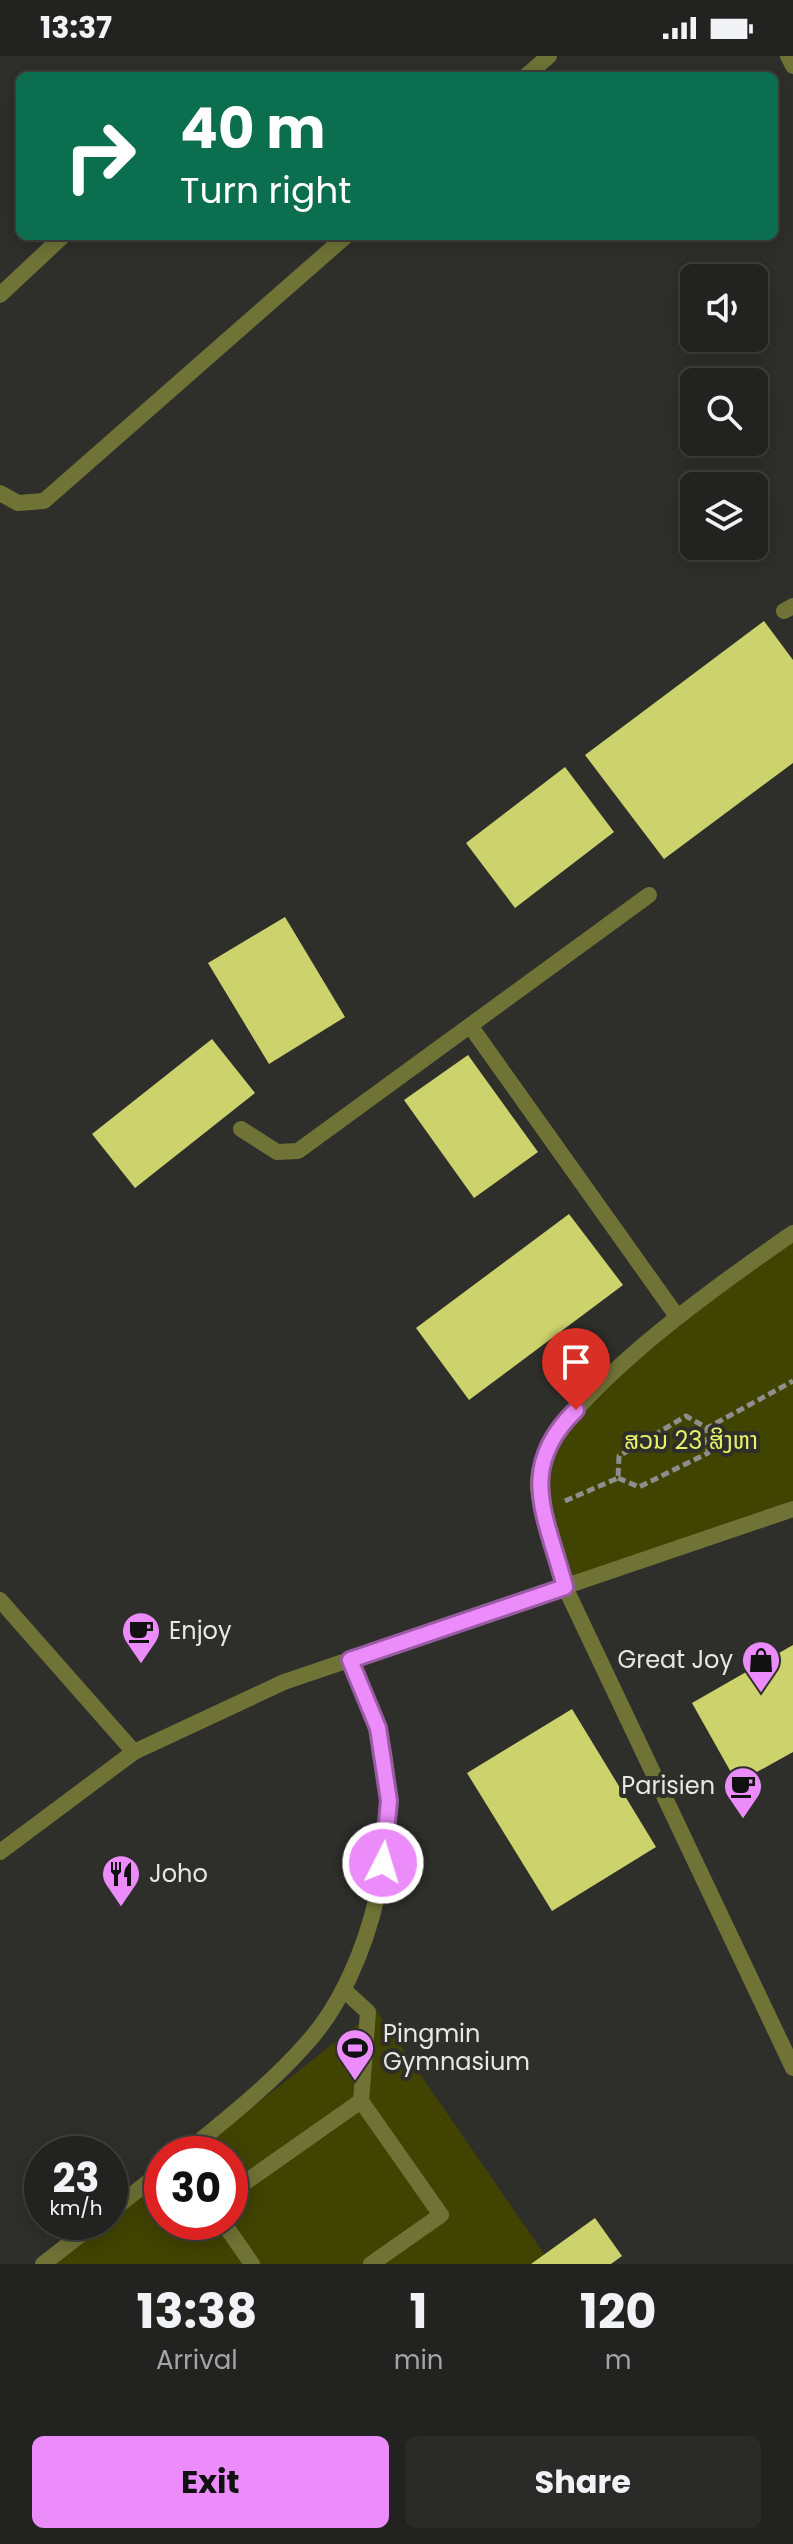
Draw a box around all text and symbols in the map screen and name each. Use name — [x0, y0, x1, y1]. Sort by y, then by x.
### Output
text: 13:37 — [40, 6, 112, 49]
text: 40 m — [180, 89, 326, 168]
icon: right — [48, 104, 152, 208]
text: Turn right — [180, 165, 351, 216]
map controls — [680, 264, 768, 560]
button: sound — [680, 264, 768, 352]
button: search — [680, 368, 768, 456]
button: layers — [680, 472, 768, 560]
pin — [542, 1328, 610, 1410]
icon: arrive — [554, 1340, 598, 1384]
park label: ສວນ 23 ສິງຫາ — [624, 1424, 758, 1457]
cafe icon: Enjoy — [120, 1610, 162, 1665]
place label: Enjoy — [169, 1614, 232, 1647]
shop icon: Great Joy — [740, 1639, 782, 1694]
place label: Great Joy — [618, 1643, 733, 1676]
cafe icon: Parisien — [722, 1765, 764, 1820]
place label: Parisien — [621, 1769, 715, 1802]
position arrow — [341, 1821, 425, 1905]
restaurant icon: Joho — [100, 1853, 142, 1908]
place label: Joho — [149, 1857, 208, 1890]
place label: Pingmin Gymnasium — [383, 2017, 530, 2078]
sports icon: Pingmin Gymnasium — [334, 2027, 376, 2082]
speed limit sign: 30 — [144, 2136, 248, 2240]
text: 23 — [52, 2150, 100, 2206]
text: km/h — [49, 2194, 103, 2222]
text: 13:38 — [136, 2278, 257, 2345]
text: 1 — [410, 2278, 428, 2345]
text: 120 — [580, 2278, 657, 2345]
text: Arrival — [156, 2342, 238, 2378]
text: min — [394, 2342, 443, 2378]
text: m — [605, 2342, 632, 2378]
button: Exit — [32, 2436, 389, 2528]
button: Share — [405, 2436, 761, 2528]

